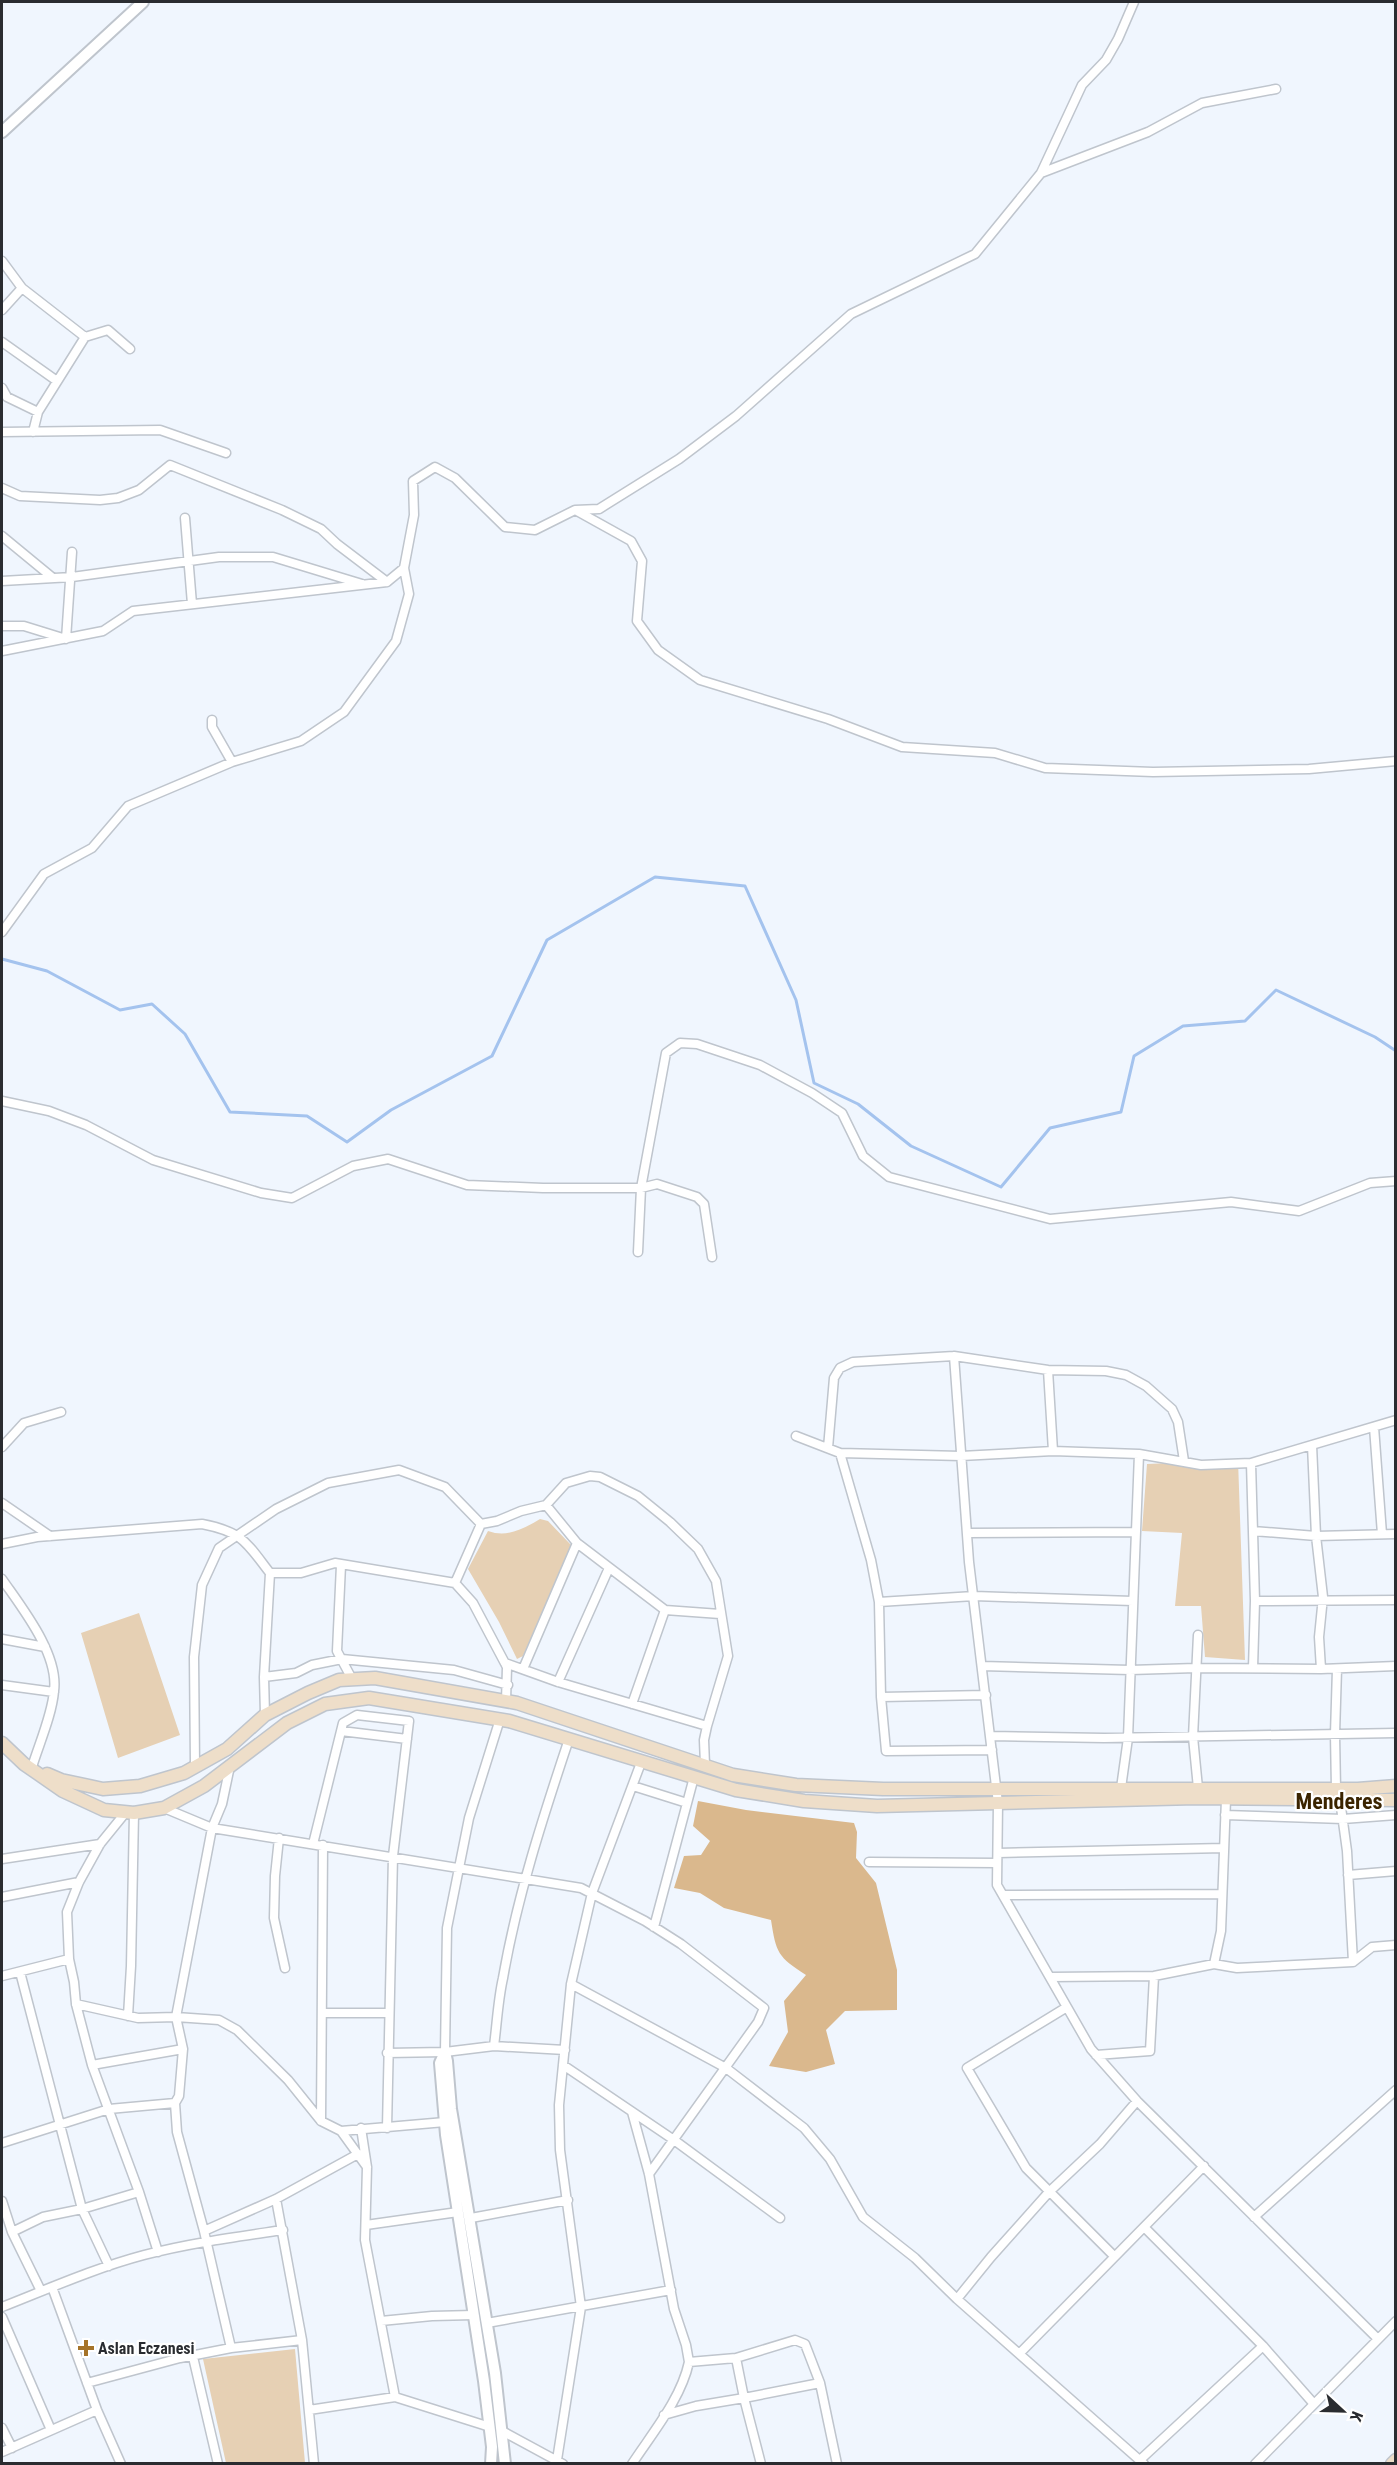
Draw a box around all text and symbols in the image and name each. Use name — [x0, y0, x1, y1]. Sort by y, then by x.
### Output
district label: Menderes — [1295, 1789, 1383, 1814]
place label: Aslan Eczanesi — [98, 2339, 195, 2358]
marker: Aslan Eczanesi — [79, 2341, 93, 2355]
north arrow — [1313, 2381, 1373, 2441]
text: K — [1346, 2409, 1367, 2424]

